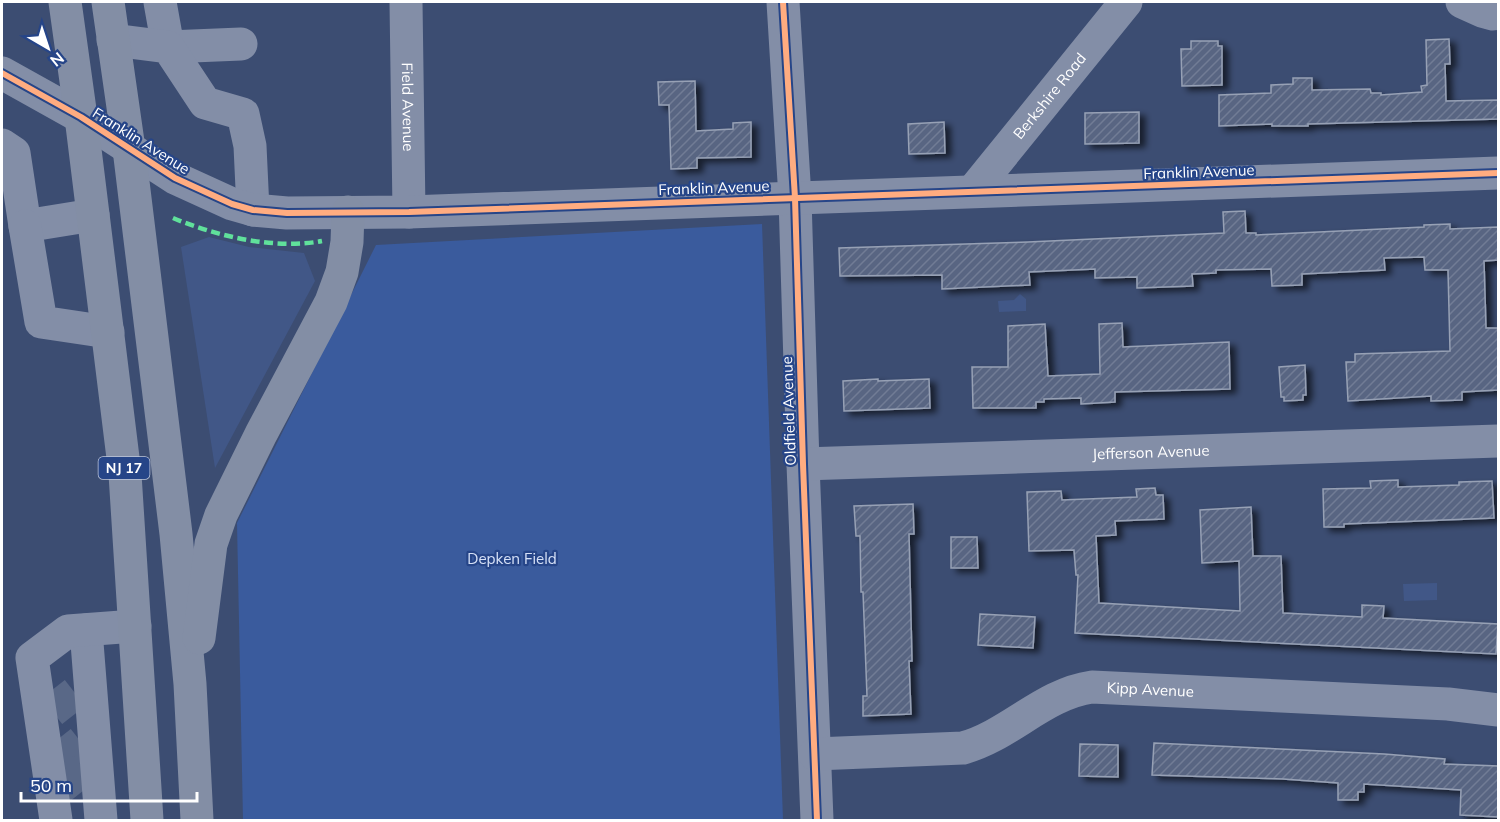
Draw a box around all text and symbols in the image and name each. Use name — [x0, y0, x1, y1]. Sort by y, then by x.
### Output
north arrow — [18, 18, 78, 78]
text: N — [46, 48, 68, 71]
street label: Berkshire Road — [1009, 49, 1090, 143]
street label: Field Avenue — [398, 62, 418, 152]
street label: Franklin Avenue — [89, 103, 193, 178]
street label: Franklin Avenue — [1143, 160, 1255, 183]
street label: Franklin Avenue — [658, 176, 770, 199]
street label: Oldfield Avenue — [777, 356, 800, 466]
street label: Jefferson Avenue — [1092, 441, 1210, 463]
road number: NJ 17 — [98, 457, 150, 479]
park label: Depken Field — [467, 549, 557, 568]
street label: Kipp Avenue — [1106, 678, 1194, 701]
scale bar — [21, 765, 196, 803]
text: 50 m — [30, 774, 72, 797]

